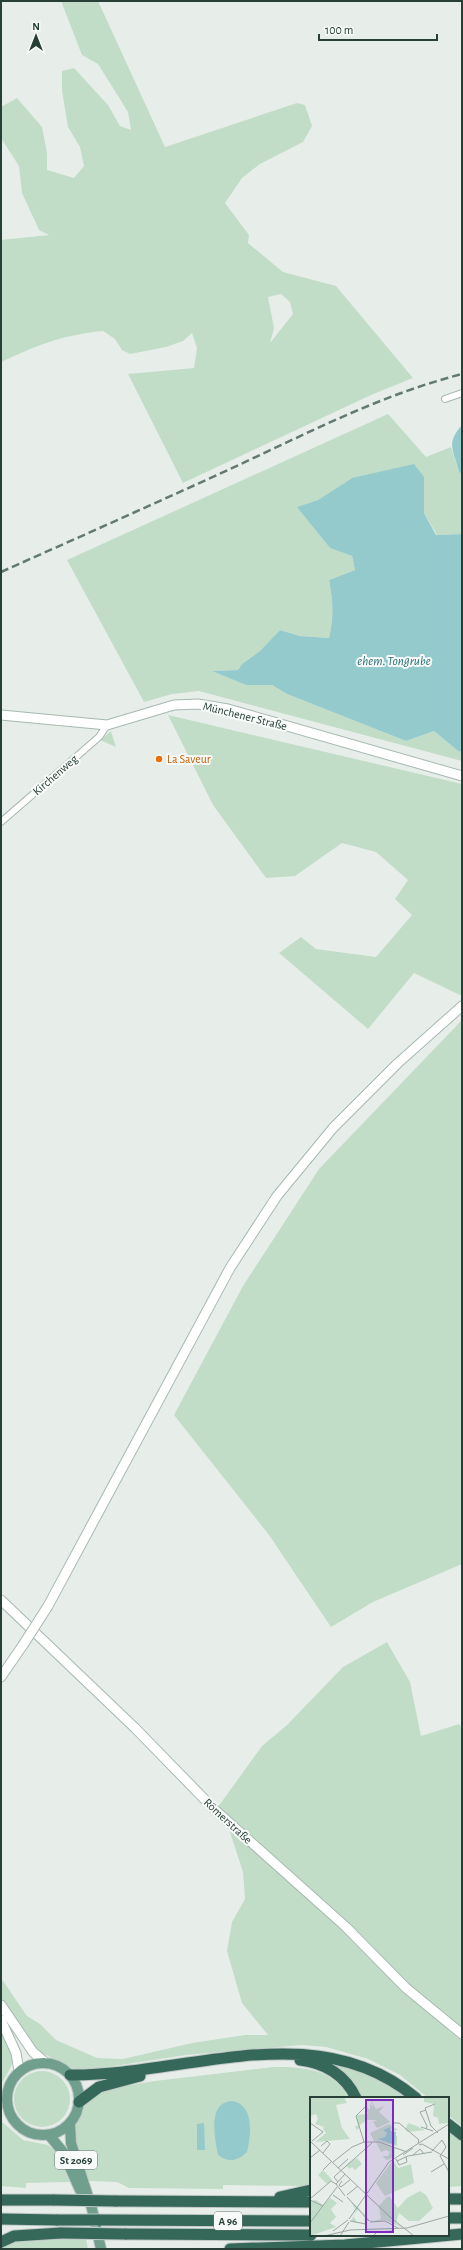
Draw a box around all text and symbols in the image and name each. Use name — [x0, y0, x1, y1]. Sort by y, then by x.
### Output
north arrow — [16, 16, 56, 56]
scale bar — [319, 16, 437, 42]
text: N — [32, 21, 40, 32]
text: 100 m — [325, 24, 353, 36]
water label: ehem. Tongrube — [357, 655, 431, 668]
street label: Münchener Straße — [202, 700, 288, 732]
street label: Kirchenweg — [30, 752, 80, 798]
place label: La Saveur — [167, 753, 211, 765]
marker: La Saveur — [154, 754, 164, 764]
street label: Römerstraße — [202, 1796, 254, 1846]
inset map — [310, 2097, 449, 2236]
road number: St 2069 — [55, 2151, 97, 2169]
road number: A 96 — [214, 2212, 242, 2230]

